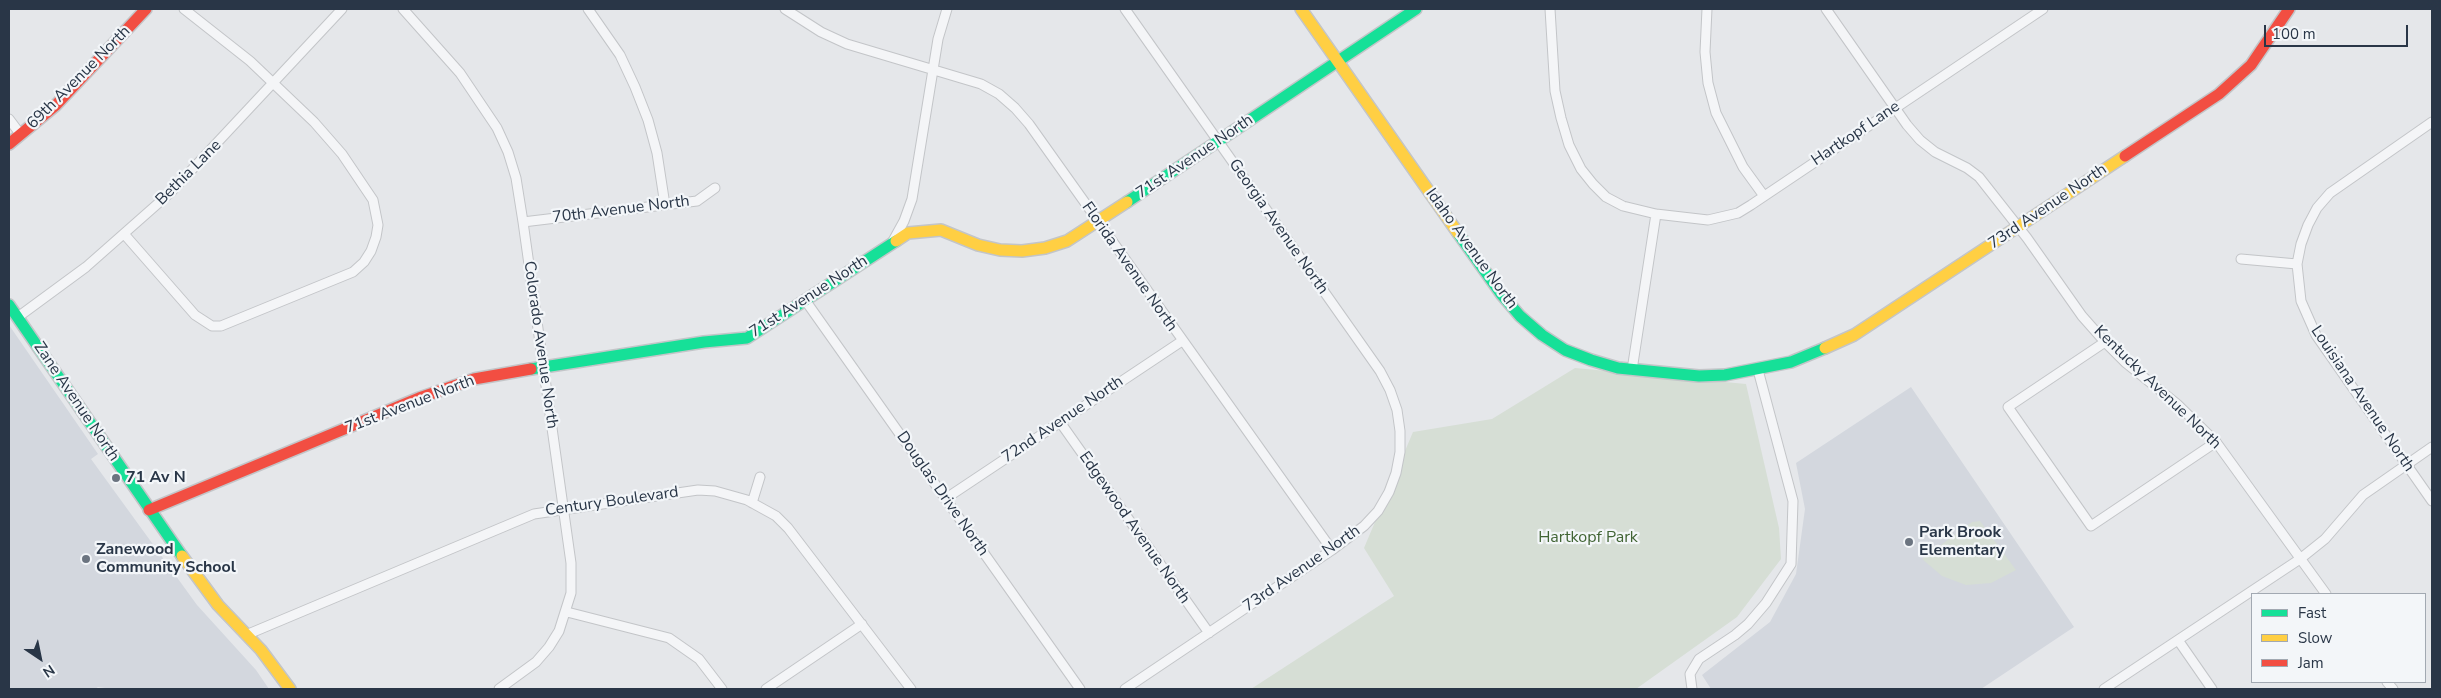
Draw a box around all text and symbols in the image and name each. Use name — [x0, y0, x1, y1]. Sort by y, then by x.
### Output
scale bar — [2266, 15, 2410, 47]
street label: 69th Avenue North — [23, 22, 135, 134]
text: 100 m — [2272, 24, 2316, 44]
street label: Hartkopf Lane — [1808, 97, 1904, 171]
street label: 71st Avenue North — [1133, 111, 1257, 203]
street label: Bethia Lane — [152, 136, 226, 210]
street label: Georgia Avenue North — [1224, 156, 1332, 298]
street label: 73rd Avenue North — [1985, 160, 2111, 254]
street label: Idaho Avenue North — [1421, 185, 1521, 313]
street label: 70th Avenue North — [551, 192, 691, 228]
street label: Florida Avenue North — [1077, 198, 1181, 336]
street label: 71st Avenue North — [746, 252, 872, 342]
street label: Colorado Avenue North — [519, 260, 561, 430]
street label: Kentucky Avenue North — [2089, 322, 2225, 454]
street label: Louisiana Avenue North — [2306, 322, 2418, 476]
street label: Zane Avenue North — [29, 339, 123, 465]
street label: 71st Avenue North — [343, 372, 477, 438]
street label: 72nd Avenue North — [999, 372, 1127, 468]
street label: Douglas Drive North — [892, 428, 992, 560]
street label: Edgewood Avenue North — [1074, 448, 1194, 608]
place label: 71 Av N — [126, 468, 186, 488]
marker: 71 Av N — [110, 472, 122, 484]
street label: Century Boulevard — [544, 483, 680, 521]
street label: 73rd Avenue North — [1240, 521, 1364, 617]
place label: Park Brook Elementary — [1919, 523, 2004, 561]
park label: Hartkopf Park — [1538, 528, 1638, 548]
marker: Park Brook Elementary — [1903, 536, 1915, 548]
place label: Zanewood Community School — [96, 540, 236, 578]
marker: Zanewood Community School — [80, 553, 92, 565]
legend — [2251, 593, 2426, 683]
text: Fast — [2298, 603, 2326, 623]
text: Slow — [2298, 628, 2332, 648]
north arrow — [15, 633, 65, 683]
text: Jam — [2298, 653, 2324, 673]
text: N — [39, 660, 58, 682]

